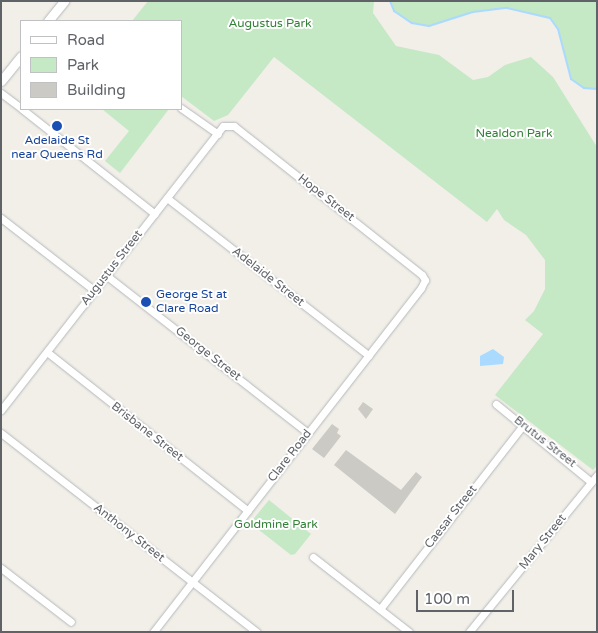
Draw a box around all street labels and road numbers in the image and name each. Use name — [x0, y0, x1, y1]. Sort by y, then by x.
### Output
street label: Hope Street — [295, 171, 357, 225]
street label: Augustus Street — [78, 227, 146, 309]
street label: Adelaide Street — [229, 244, 307, 310]
street label: George Street — [172, 324, 244, 384]
street label: Brisbane Street — [108, 399, 186, 465]
street label: Brutus Street — [511, 413, 579, 471]
street label: Clare Road — [265, 427, 315, 485]
street label: Caesar Street — [422, 482, 480, 552]
street label: Anthony Street — [91, 501, 167, 565]
street label: Mary Street — [516, 512, 570, 572]

